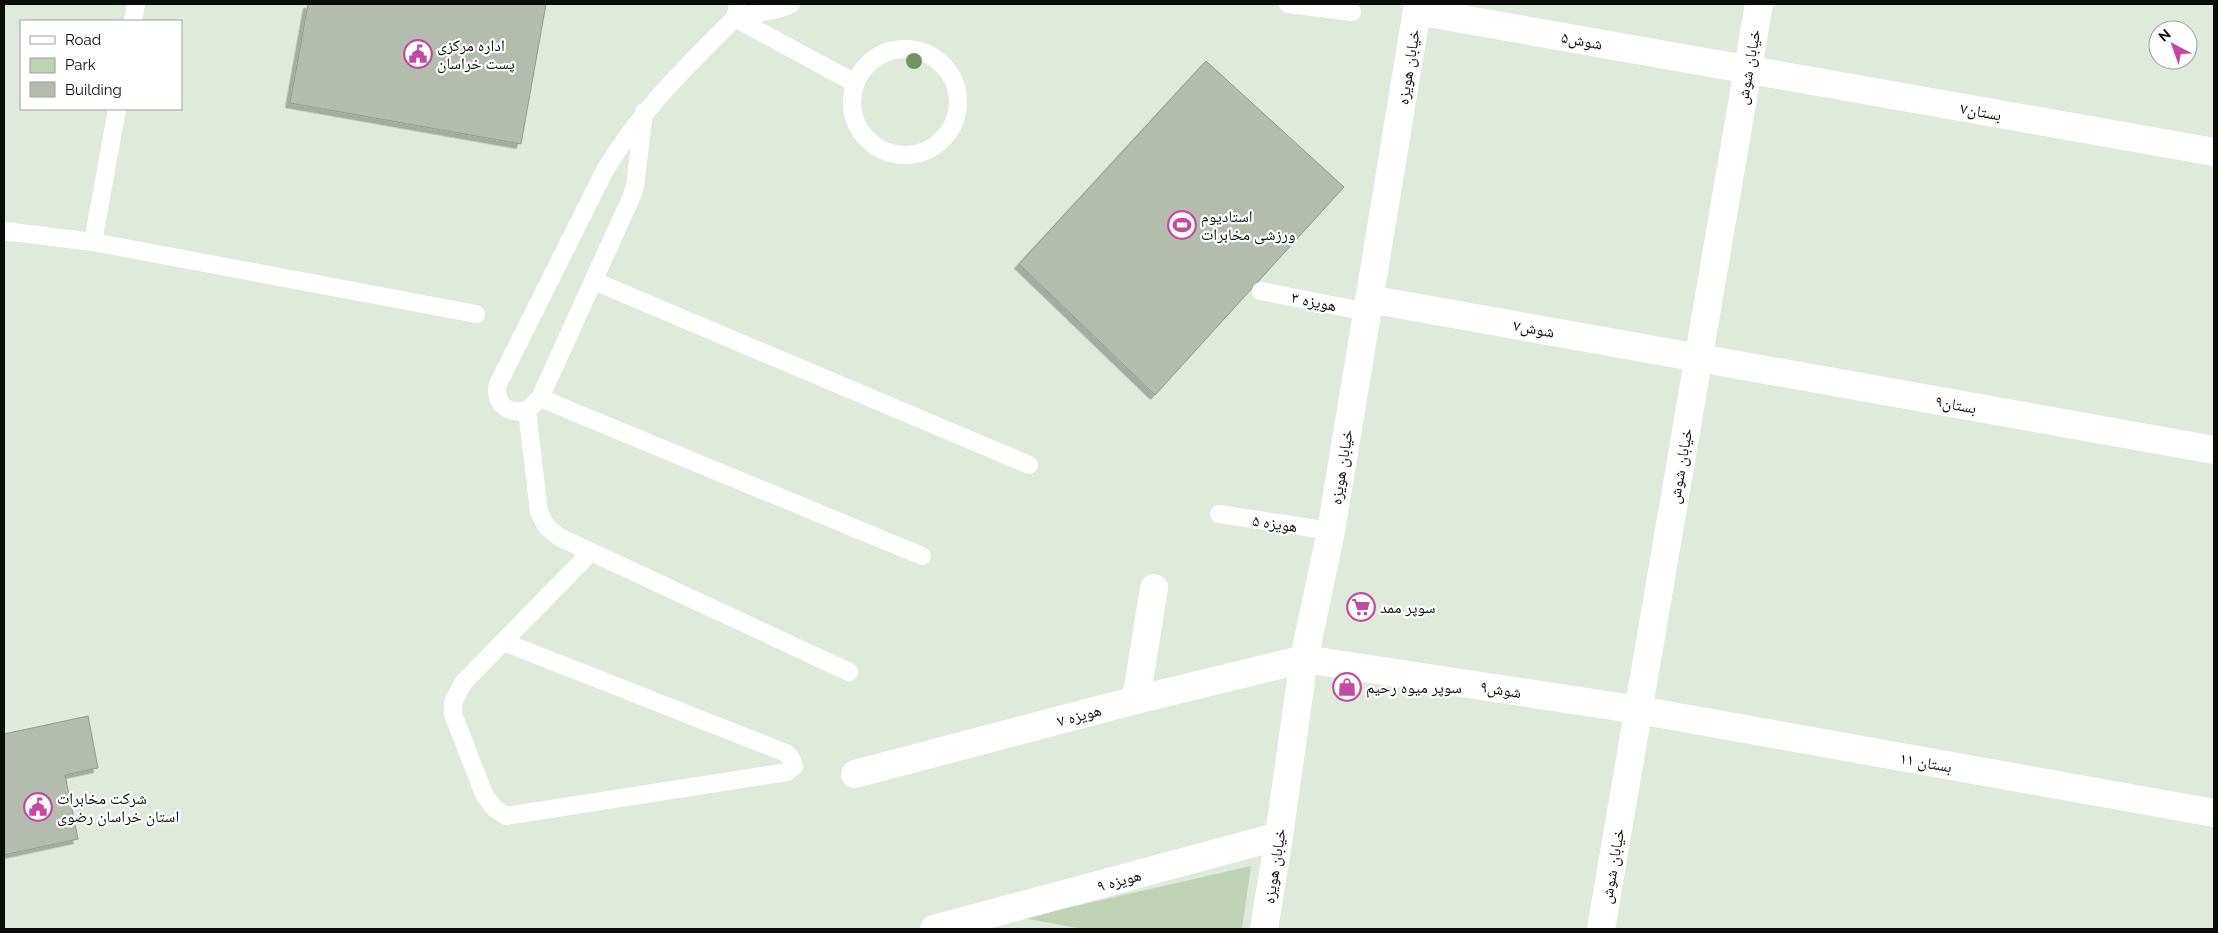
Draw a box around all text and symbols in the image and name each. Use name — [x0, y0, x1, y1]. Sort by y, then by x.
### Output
legend — [20, 20, 182, 110]
north arrow — [2148, 20, 2198, 70]
text: N — [2155, 26, 2174, 45]
street label: خیابان هویزه — [1393, 28, 1425, 106]
street label: شوش۵ — [1560, 28, 1604, 54]
street label: خیابان شوش — [1733, 28, 1765, 106]
text: Road — [65, 31, 101, 49]
place label: اداره مرکزی پست خراسان — [437, 36, 515, 74]
public building icon: اداره مرکزی پست خراسان — [403, 39, 433, 69]
text: Park — [65, 56, 96, 74]
text: Building — [65, 81, 122, 99]
street label: بستان۷ — [1959, 99, 2003, 125]
place label: استادیوم ورزشی مخابرات — [1201, 207, 1295, 245]
sports icon: استادیوم ورزشی مخابرات — [1167, 210, 1197, 240]
street label: هویزه ۳ — [1290, 288, 1338, 315]
street label: شوش۷ — [1512, 316, 1556, 342]
street label: بستان۹ — [1934, 392, 1978, 418]
street label: خیابان شوش — [1665, 427, 1697, 505]
street label: خیابان هویزه — [1326, 428, 1358, 506]
street label: هویزه ۵ — [1251, 511, 1299, 536]
supermarket icon: سوپر ممد — [1346, 592, 1376, 622]
place label: سوپر ممد — [1380, 598, 1436, 617]
shop icon: سوپر میوه رحیم — [1332, 672, 1362, 702]
street label: شوش۹ — [1479, 677, 1523, 703]
place label: سوپر میوه رحیم — [1366, 678, 1462, 698]
street label: هویزه ۷ — [1055, 700, 1104, 731]
street label: بستان ۱۱ — [1898, 749, 1953, 777]
place label: شرکت مخابرات استان خراسان رضوی — [57, 789, 179, 827]
public building icon: شرکت مخابرات استان خراسان رضوی — [23, 792, 53, 822]
street label: خیابان هویزه — [1259, 827, 1291, 905]
street label: خیابان شوش — [1597, 827, 1629, 905]
street label: هویزه ۹ — [1095, 865, 1144, 896]

